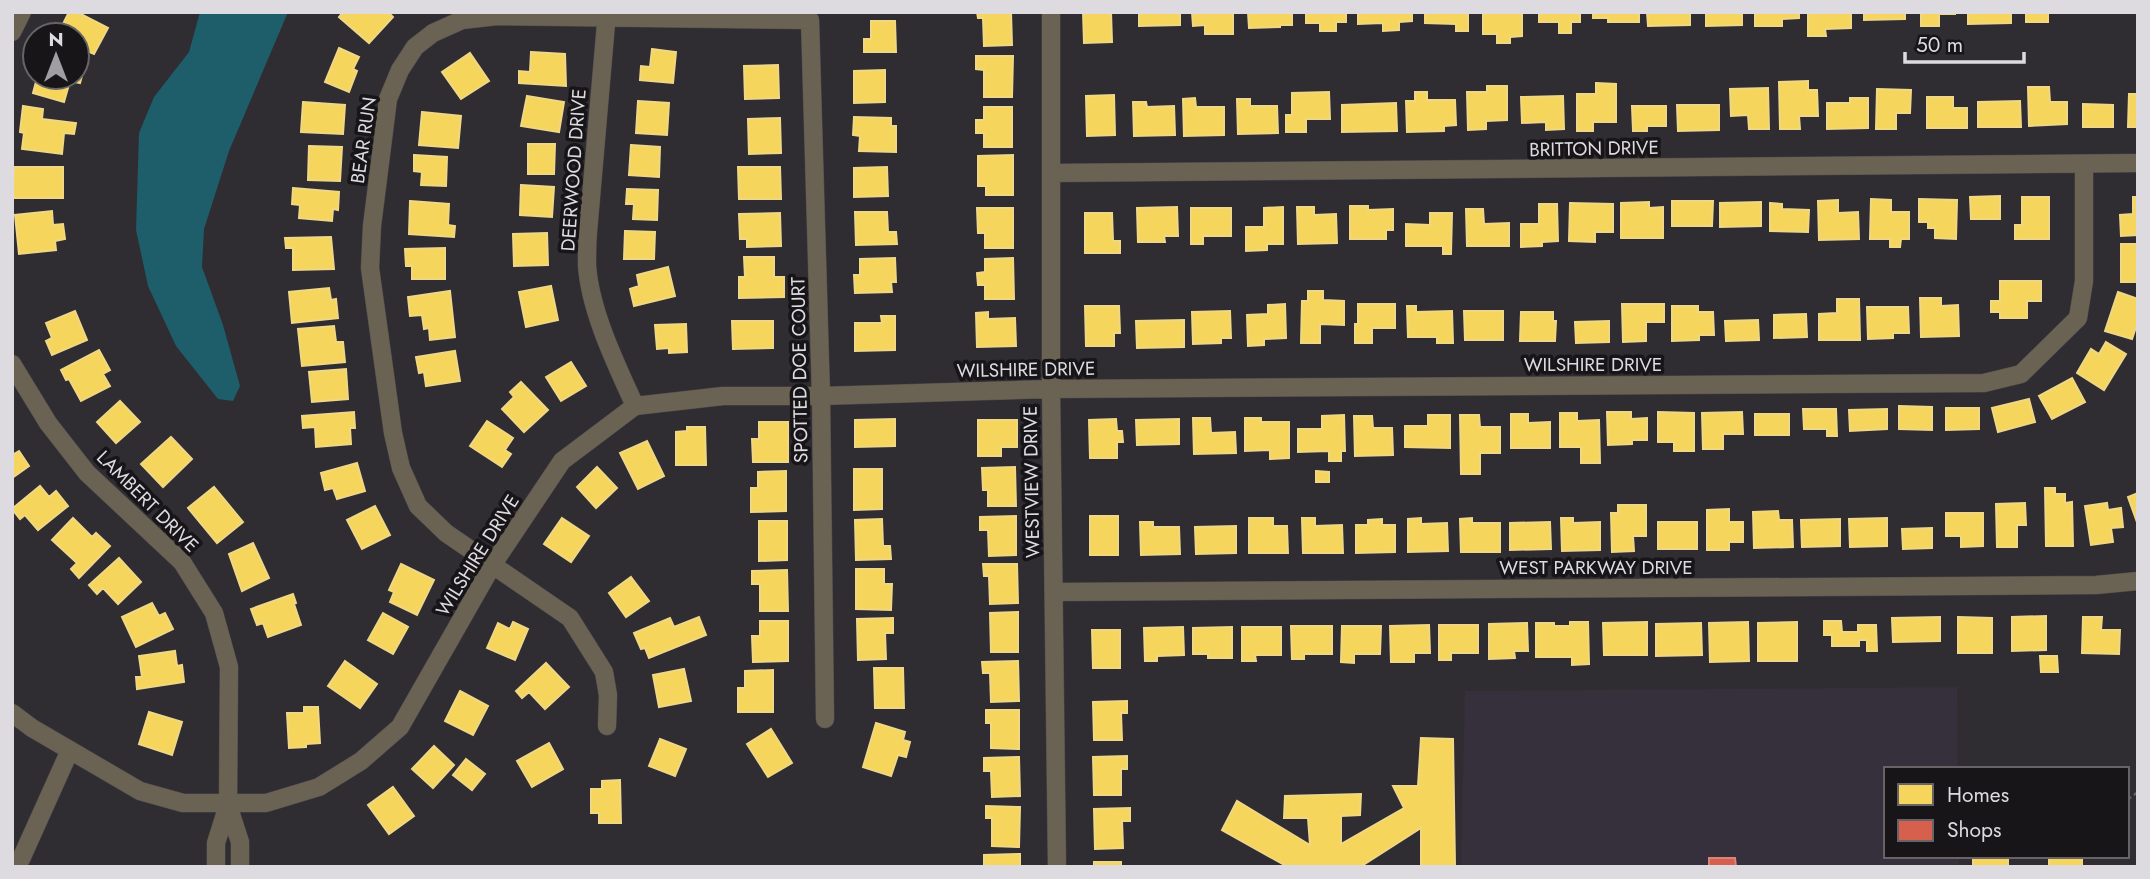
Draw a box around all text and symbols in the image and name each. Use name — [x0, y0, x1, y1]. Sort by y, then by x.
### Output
north arrow — [21, 21, 91, 91]
scale bar — [1905, 21, 2024, 65]
text: N — [48, 26, 64, 53]
text: 50 m — [1916, 30, 1963, 60]
street label: DEERWOOD DRIVE — [554, 88, 593, 252]
street label: BEAR RUN — [344, 95, 383, 185]
street label: BRITTON DRIVE — [1529, 134, 1659, 163]
street label: SPOTTED DOE COURT — [784, 277, 815, 463]
street label: WILSHIRE DRIVE — [1524, 351, 1662, 378]
street label: WILSHIRE DRIVE — [956, 355, 1096, 384]
street label: WESTVIEW DRIVE — [1017, 406, 1046, 558]
street label: LAMBERT DRIVE — [91, 444, 205, 558]
street label: WILSHIRE DRIVE — [429, 489, 526, 621]
street label: WEST PARKWAY DRIVE — [1499, 554, 1693, 581]
legend — [1884, 767, 2129, 858]
text: Homes — [1947, 780, 2009, 810]
text: Shops — [1947, 815, 2001, 845]

